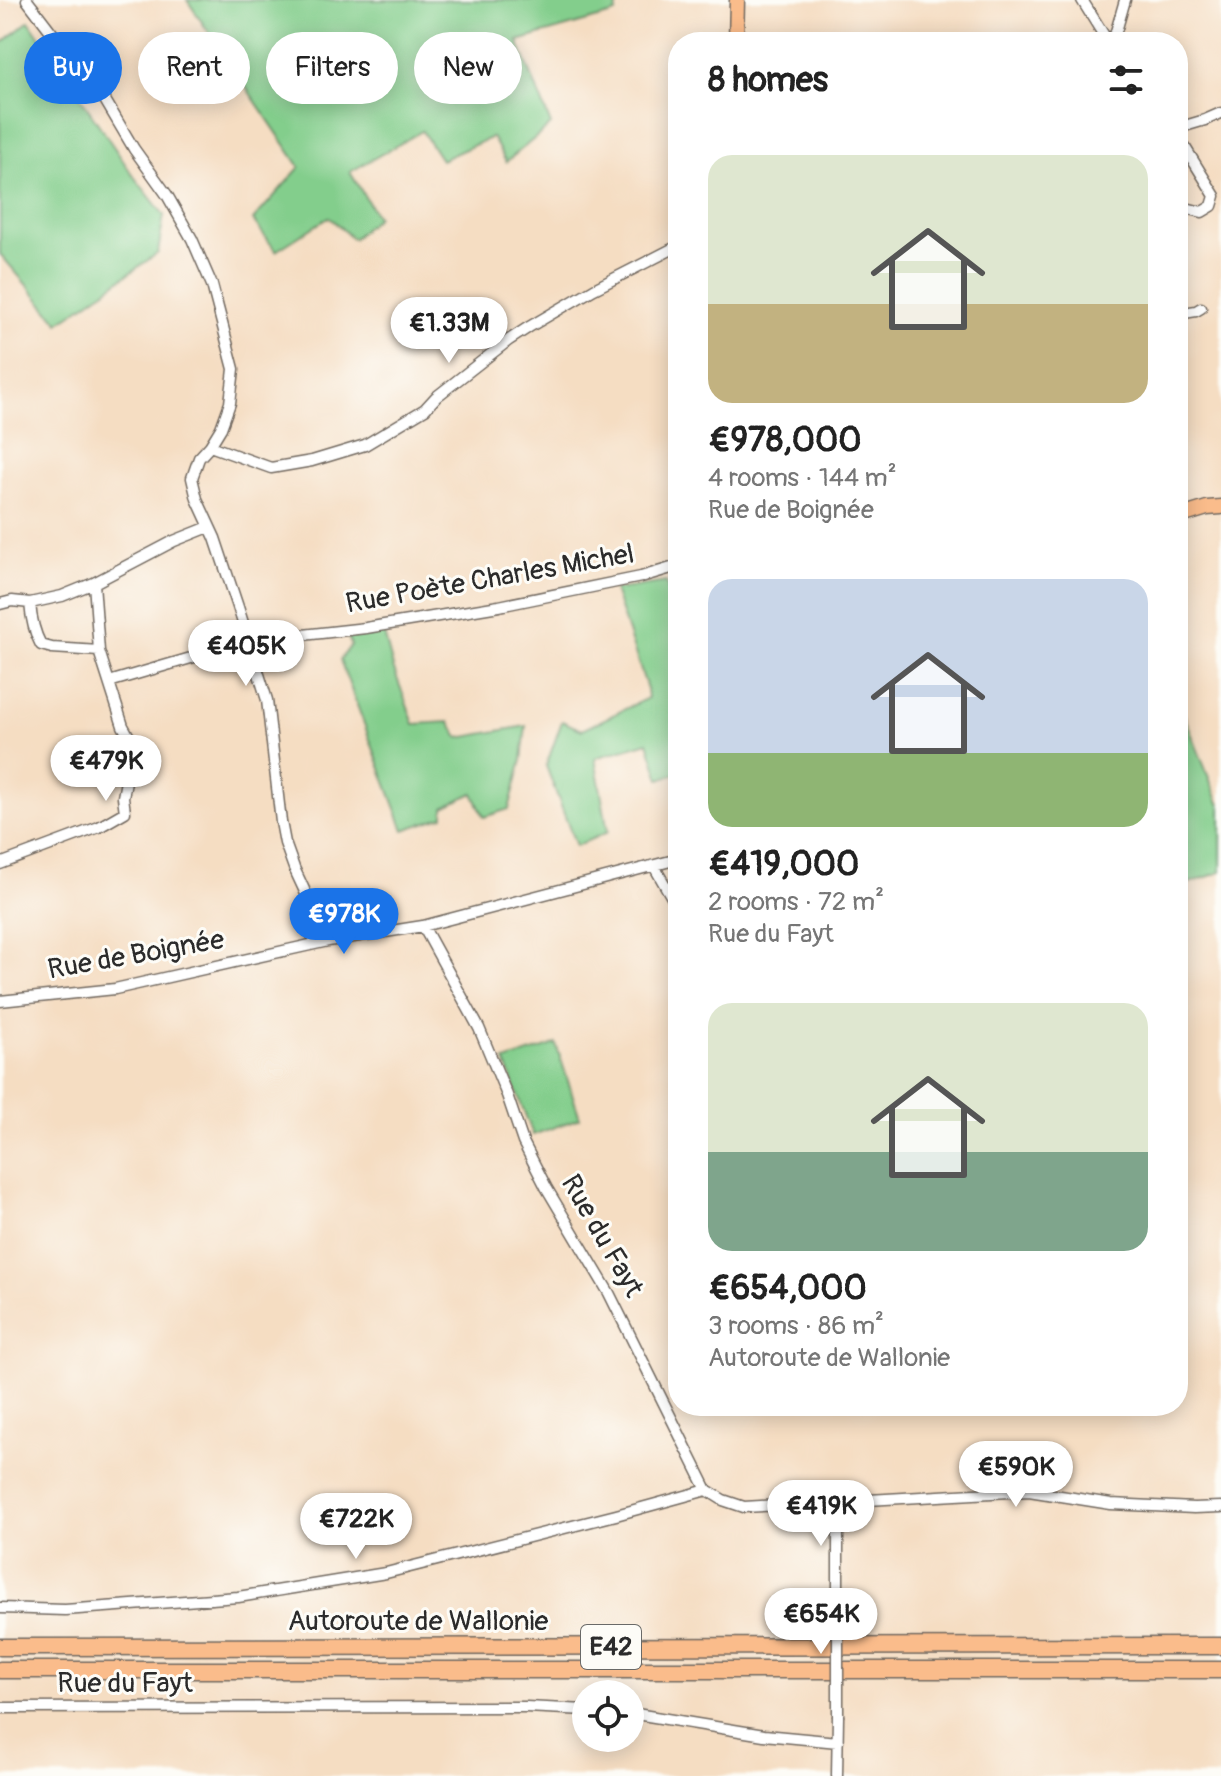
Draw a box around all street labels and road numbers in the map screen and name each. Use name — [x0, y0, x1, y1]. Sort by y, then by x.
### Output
street label: Rue Poète Charles Michel — [343, 536, 637, 622]
street label: Rue de Boignée — [45, 922, 227, 988]
street label: Rue du Fayt — [553, 1169, 651, 1304]
street label: Autoroute de Wallonie — [288, 1604, 549, 1639]
road number: E42 — [581, 1625, 641, 1669]
street label: Rue du Fayt — [57, 1666, 193, 1701]

